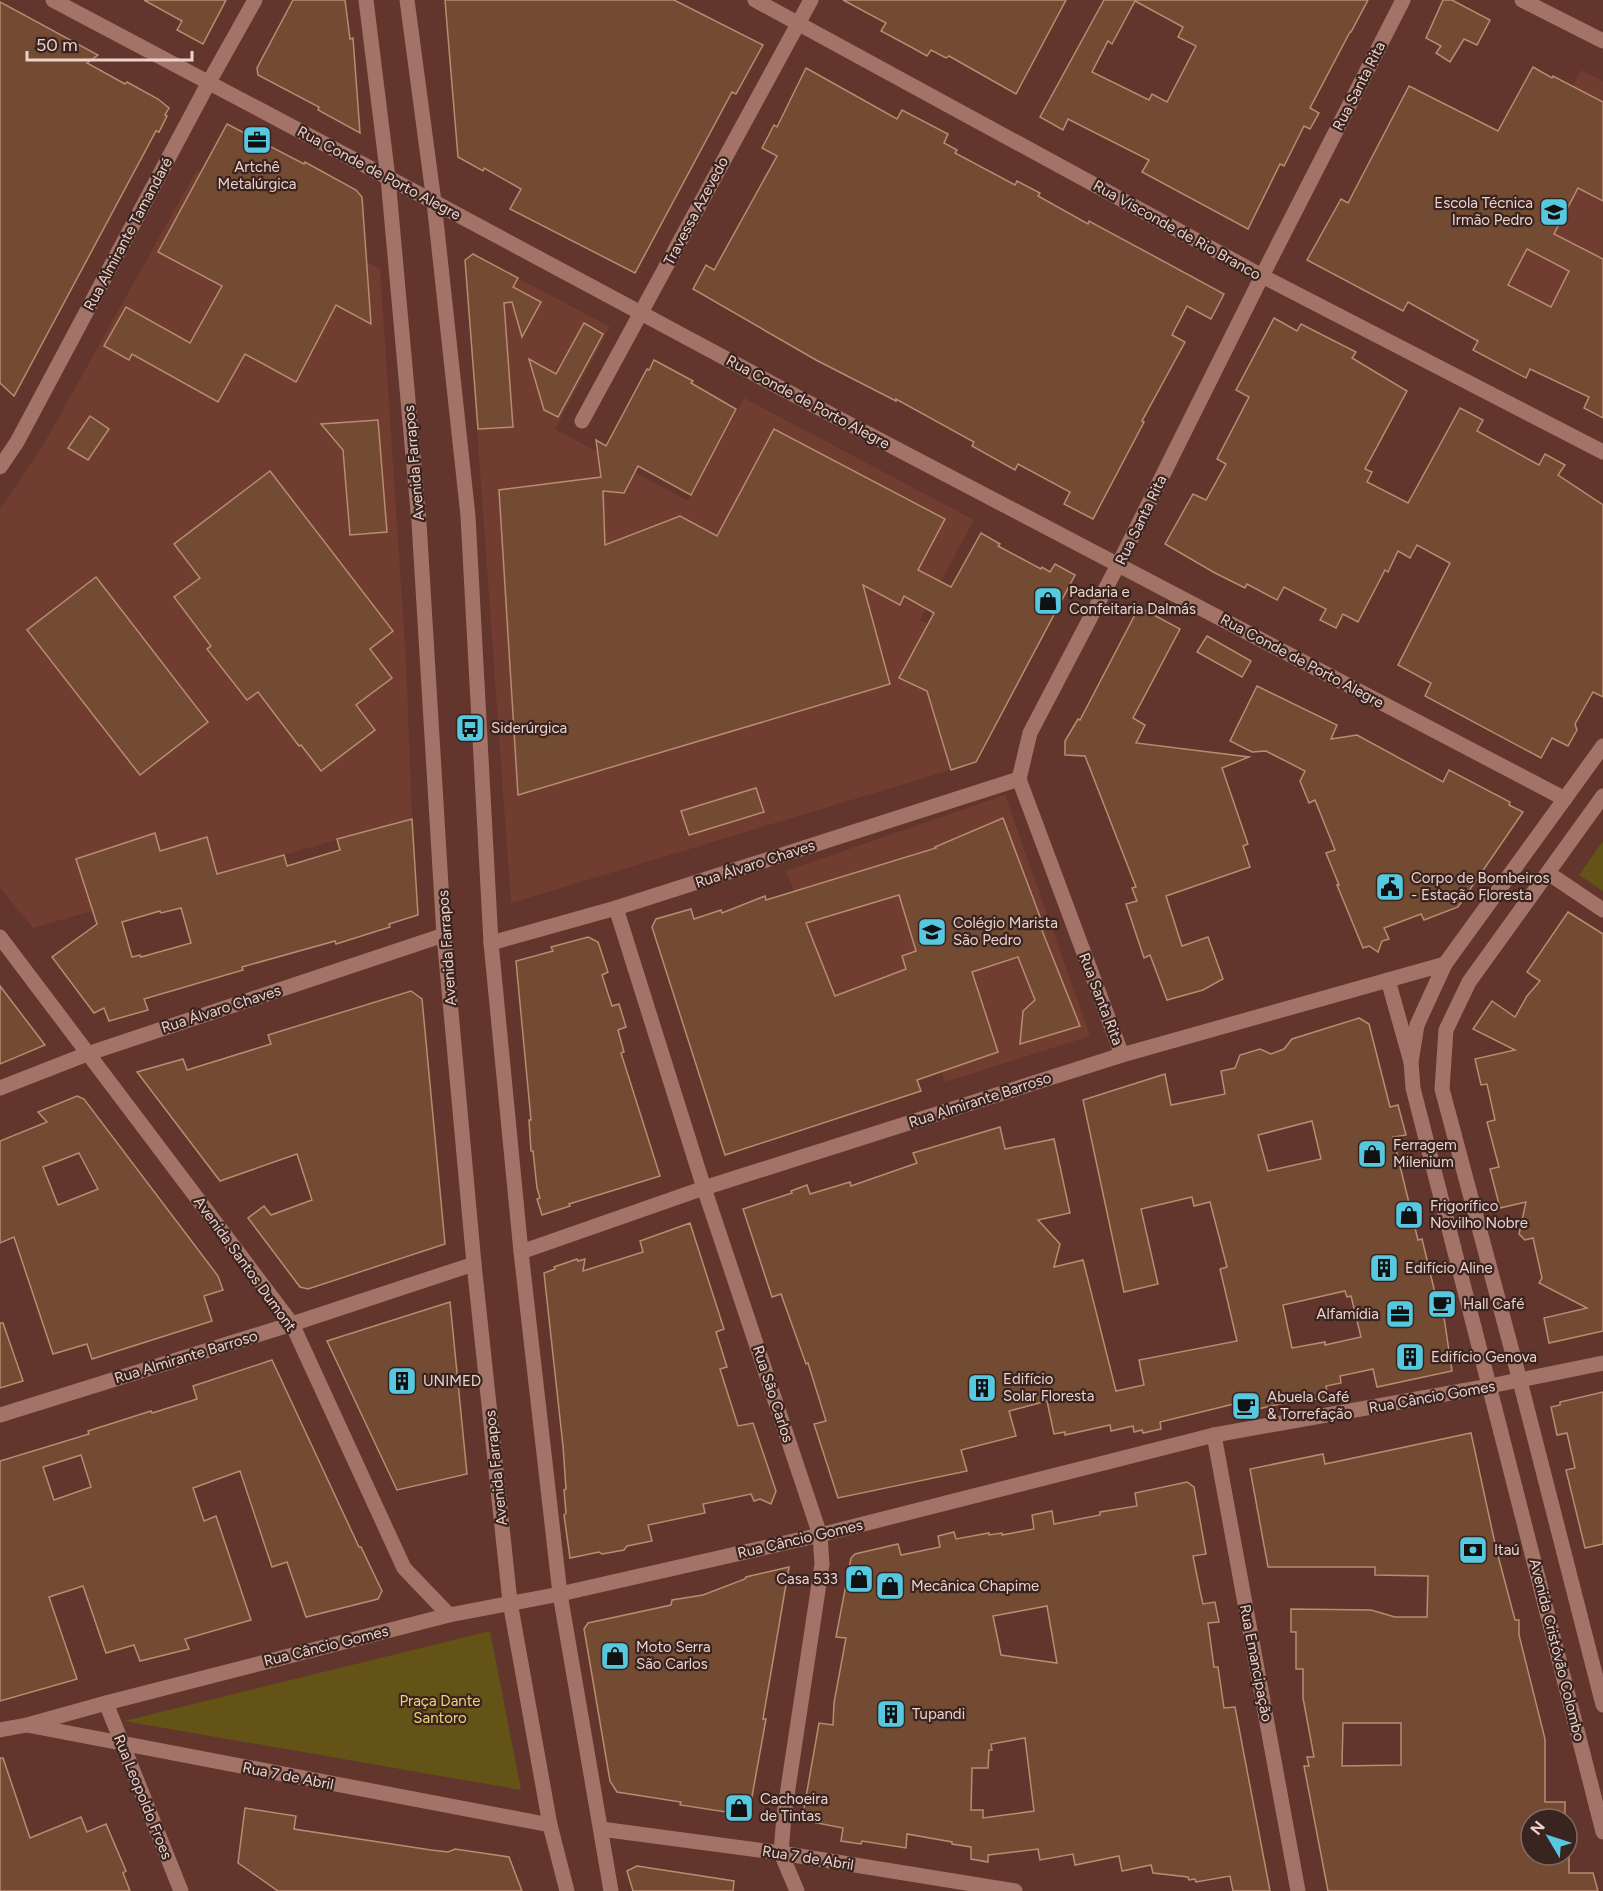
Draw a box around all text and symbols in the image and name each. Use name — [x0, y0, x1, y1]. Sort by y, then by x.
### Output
scale bar — [27, 24, 192, 62]
text: 50 m — [36, 34, 78, 56]
street label: Rua Santa Rita — [1329, 38, 1389, 134]
street label: Rua Conde de Porto Alegre — [294, 122, 464, 224]
office icon: Artchê Metalúrgica — [241, 124, 273, 156]
street label: Travessa Azevedo — [660, 153, 732, 268]
street label: Rua Almirante Tamandaré — [80, 154, 176, 314]
place label: Artchê Metalúrgica — [218, 158, 296, 193]
street label: Rua Visconde de Rio Branco — [1090, 176, 1264, 284]
place label: Escola Técnica Irmão Pedro — [1434, 194, 1533, 229]
school or university icon: Escola Técnica Irmão Pedro — [1538, 196, 1570, 228]
street label: Rua Conde de Porto Alegre — [723, 351, 893, 453]
street label: Avenida Farrapos — [400, 405, 428, 521]
street label: Rua Santa Rita — [1112, 472, 1170, 568]
place label: Padaria e Confeitaria Dalmás — [1069, 583, 1196, 618]
shop icon: Padaria e Confeitaria Dalmás — [1032, 585, 1064, 617]
street label: Rua Conde de Porto Alegre — [1217, 610, 1387, 712]
bus stop icon: Siderúrgica — [454, 712, 486, 744]
place label: Siderúrgica — [491, 719, 567, 737]
street label: Rua Álvaro Chaves — [693, 836, 817, 892]
place label: Corpo de Bombeiros - Estação Floresta — [1411, 869, 1549, 904]
public building icon: Corpo de Bombeiros - Estação Floresta — [1374, 871, 1406, 903]
street label: Avenida Farrapos — [434, 890, 460, 1006]
place label: Colégio Marista São Pedro — [953, 914, 1058, 949]
school or university icon: Colégio Marista São Pedro — [916, 916, 948, 948]
street label: Rua Santa Rita — [1075, 950, 1127, 1048]
street label: Rua Álvaro Chaves — [159, 981, 283, 1037]
street label: Rua Almirante Barroso — [906, 1068, 1054, 1132]
place label: Ferragem Milenium — [1393, 1136, 1457, 1171]
shop icon: Ferragem Milenium — [1356, 1138, 1388, 1170]
street label: Avenida Santos Dumont — [190, 1193, 300, 1335]
place label: Frigorífico Novilho Nobre — [1430, 1197, 1528, 1232]
shop icon: Frigorífico Novilho Nobre — [1393, 1199, 1425, 1231]
building icon: Edifício Aline — [1368, 1252, 1400, 1284]
place label: Edifício Aline — [1405, 1259, 1493, 1277]
cafe icon: Hall Café — [1426, 1288, 1458, 1320]
place label: Hall Café — [1463, 1295, 1524, 1313]
office icon: Alfamídia — [1384, 1298, 1416, 1330]
place label: Alfamídia — [1316, 1305, 1379, 1323]
street label: Rua Almirante Barroso — [112, 1327, 260, 1387]
building icon: Edifício Genova — [1394, 1341, 1426, 1373]
street label: Rua São Carlos — [749, 1343, 797, 1445]
place label: Edifício Genova — [1431, 1348, 1537, 1366]
building icon: UNIMED — [386, 1365, 418, 1397]
place label: Edifício Solar Floresta — [1003, 1370, 1094, 1405]
place label: UNIMED — [423, 1372, 481, 1390]
building icon: Edifício Solar Floresta — [966, 1372, 998, 1404]
street label: Rua Câncio Gomes — [1367, 1377, 1497, 1417]
place label: Abuela Café & Torrefação — [1267, 1388, 1353, 1423]
cafe icon: Abuela Café & Torrefação — [1230, 1390, 1262, 1422]
street label: Avenida Farrapos — [481, 1409, 511, 1527]
street label: Rua Câncio Gomes — [736, 1516, 864, 1562]
bank icon: Itaú — [1457, 1534, 1489, 1566]
place label: Itaú — [1494, 1541, 1520, 1559]
street label: Avenida Cristóvão Colombo — [1526, 1557, 1589, 1744]
shop icon: Casa 533 — [843, 1563, 875, 1595]
place label: Casa 533 — [776, 1570, 838, 1588]
shop icon: Mecânica Chapime — [874, 1570, 906, 1602]
place label: Mecânica Chapime — [911, 1577, 1039, 1595]
street label: Rua Emancipação — [1236, 1603, 1276, 1724]
street label: Rua Câncio Gomes — [262, 1622, 390, 1670]
place label: Moto Serra São Carlos — [636, 1638, 711, 1673]
shop icon: Moto Serra São Carlos — [599, 1640, 631, 1672]
park label: Praça Dante Santoro — [400, 1692, 480, 1727]
building icon: Tupandi — [875, 1698, 907, 1730]
place label: Tupandi — [912, 1705, 965, 1723]
street label: Rua Leopoldo Froes — [110, 1732, 176, 1862]
street label: Rua 7 de Abril — [241, 1758, 335, 1794]
place label: Cachoeira de Tintas — [760, 1790, 828, 1825]
shop icon: Cachoeira de Tintas — [723, 1792, 755, 1824]
north arrow — [1519, 1807, 1579, 1867]
text: N — [1526, 1817, 1549, 1839]
street label: Rua 7 de Abril — [761, 1842, 855, 1874]

